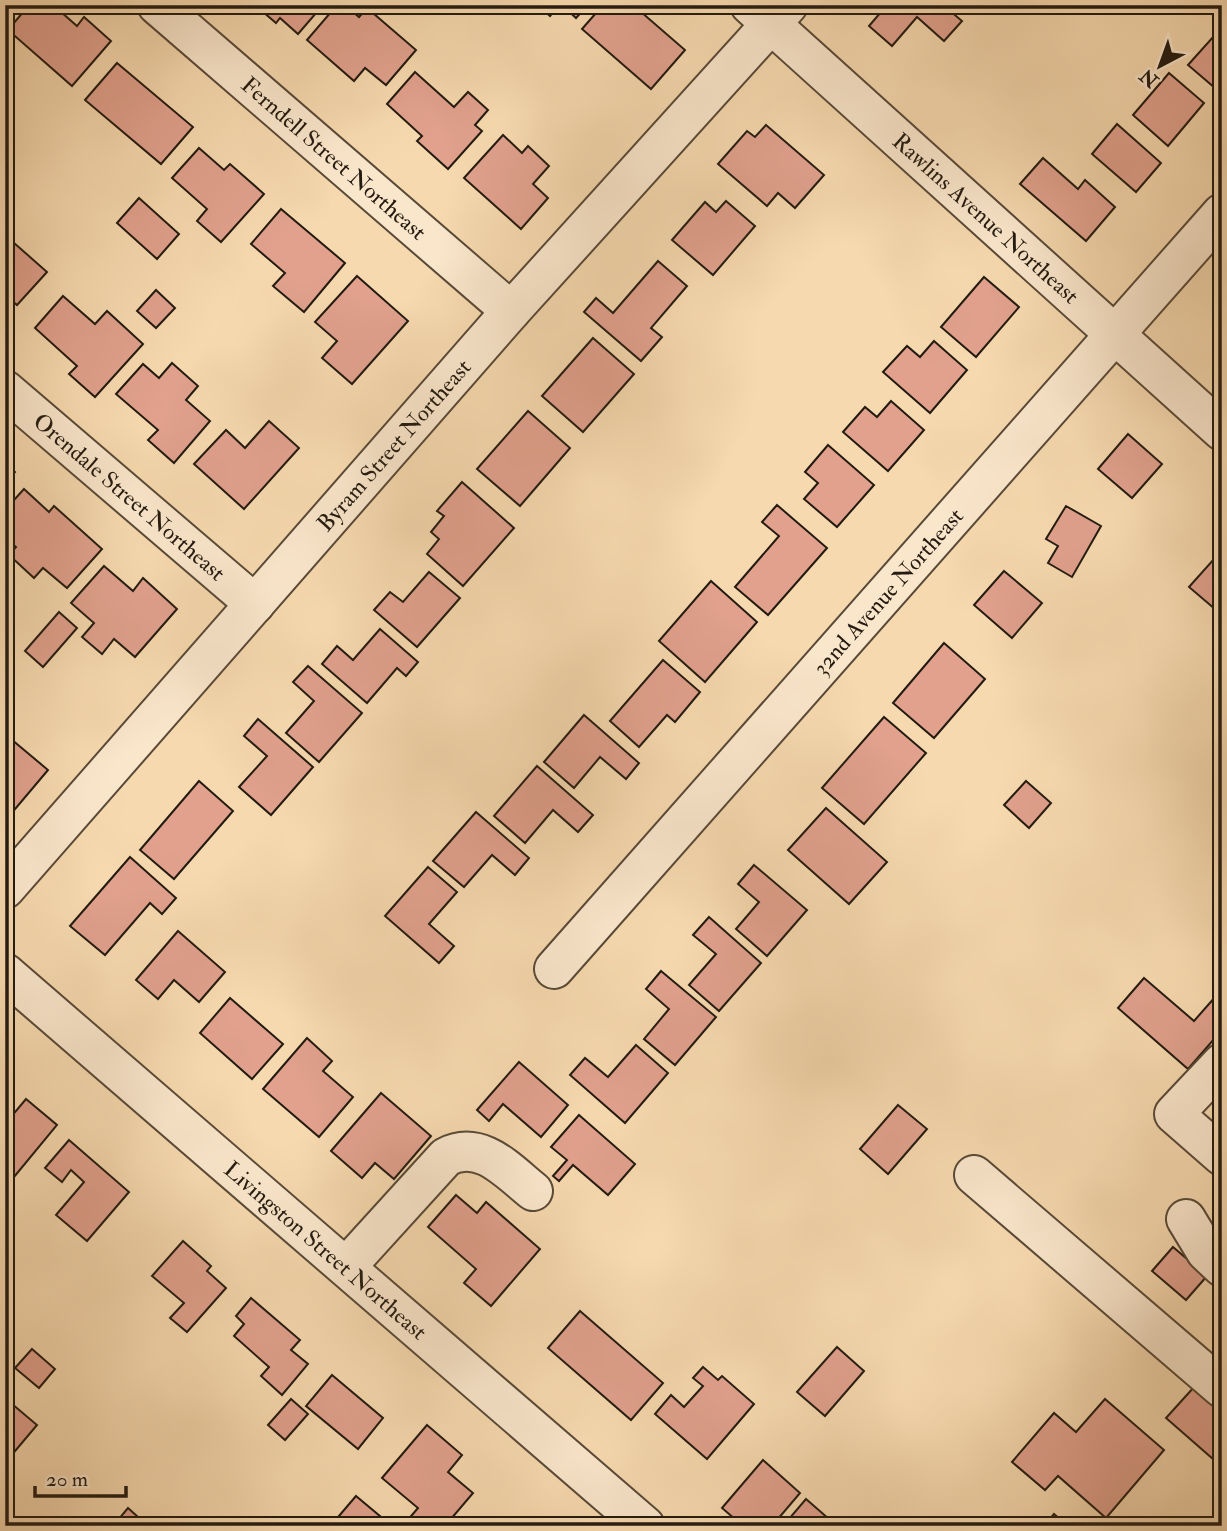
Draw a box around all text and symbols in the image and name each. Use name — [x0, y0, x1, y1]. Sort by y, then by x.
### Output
north arrow — [1126, 32, 1196, 102]
text: N — [1134, 63, 1165, 93]
street label: Ferndell Street Northeast — [235, 70, 433, 246]
street label: Rawlins Avenue Northeast — [887, 126, 1085, 310]
street label: Byram Street Northeast — [310, 353, 477, 537]
street label: Orendale Street Northeast — [28, 406, 232, 587]
street label: 32nd Avenue Northeast — [806, 502, 969, 681]
street label: Livingston Street Northeast — [218, 1155, 433, 1346]
scale bar — [35, 1454, 126, 1498]
text: 20 m — [46, 1466, 88, 1493]

